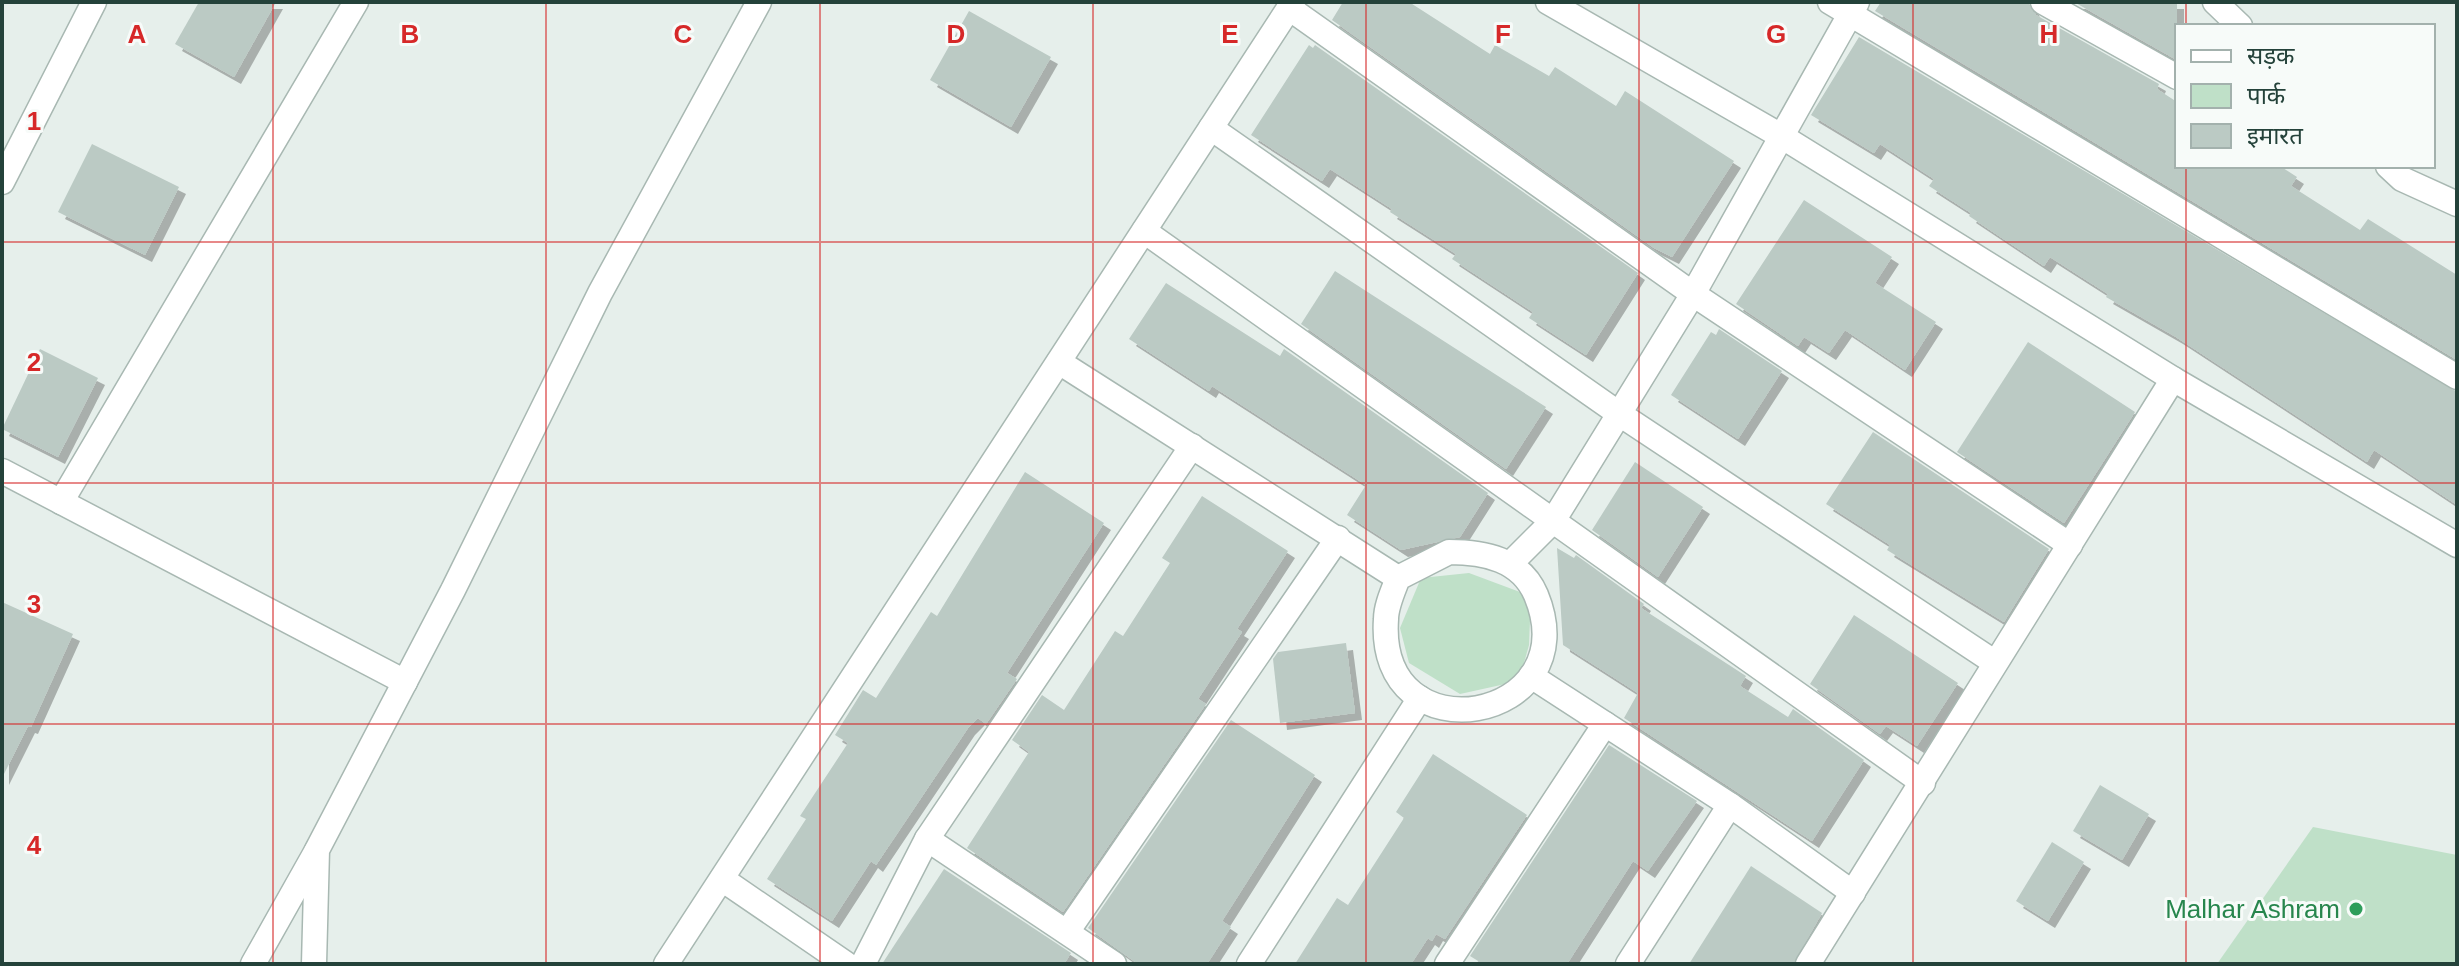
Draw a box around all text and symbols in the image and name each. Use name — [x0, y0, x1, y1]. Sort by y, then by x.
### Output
text: A — [128, 19, 147, 49]
text: B — [401, 19, 419, 49]
text: C — [674, 19, 693, 49]
text: D — [947, 19, 965, 49]
text: E — [1221, 19, 1239, 49]
text: F — [1495, 19, 1511, 49]
text: G — [1766, 19, 1786, 49]
text: H — [2040, 19, 2058, 49]
legend — [2175, 24, 2435, 168]
text: सड़क — [2247, 42, 2295, 69]
text: पार्क — [2247, 82, 2286, 109]
text: 1 — [27, 106, 41, 136]
text: इमारत — [2247, 122, 2304, 149]
text: 2 — [27, 347, 41, 377]
text: 3 — [27, 589, 41, 619]
text: 4 — [27, 830, 42, 860]
place label: Malhar Ashram — [2165, 894, 2340, 924]
marker: Malhar Ashram — [2347, 900, 2365, 918]

